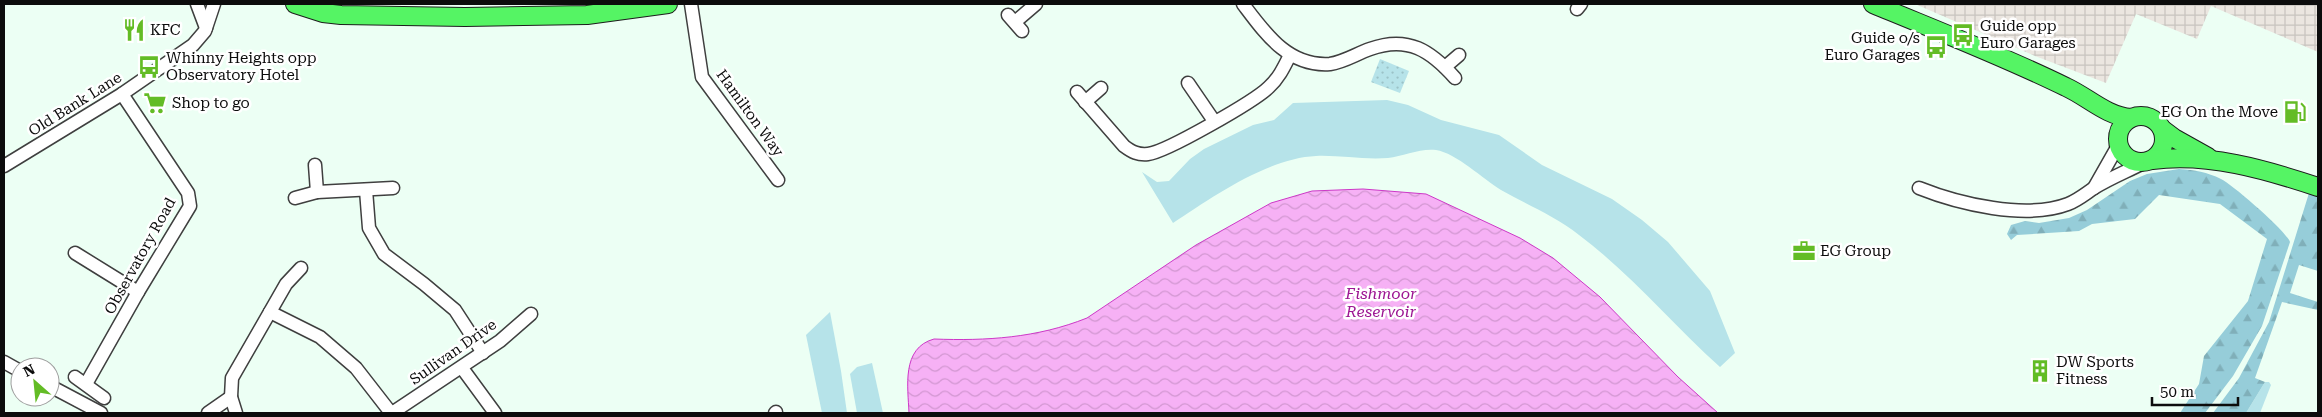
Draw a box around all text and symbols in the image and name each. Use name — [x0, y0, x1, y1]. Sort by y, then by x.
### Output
restaurant icon: KFC — [121, 17, 147, 43]
place label: Guide opp Euro Garages — [1980, 17, 2076, 52]
place label: KFC — [150, 21, 181, 39]
bus stop icon: Guide opp Euro Garages — [1950, 22, 1976, 48]
place label: Guide o/s Euro Garages — [1824, 29, 1920, 64]
bus stop icon: Guide o/s Euro Garages — [1923, 34, 1949, 60]
place label: Whinny Heights opp Observatory Hotel — [166, 49, 317, 84]
bus stop icon: Whinny Heights opp Observatory Hotel — [136, 54, 162, 80]
street label: Hamilton Way — [712, 66, 788, 160]
street label: Old Bank Lane — [25, 68, 125, 140]
supermarket icon: Shop to go — [142, 90, 168, 116]
place label: Shop to go — [172, 94, 250, 112]
fuel station icon: EG On the Move — [2282, 99, 2308, 125]
place label: EG On the Move — [2161, 103, 2278, 121]
street label: Observatory Road — [101, 194, 180, 317]
office icon: EG Group — [1791, 238, 1817, 264]
place label: EG Group — [1820, 242, 1891, 260]
water label: Fishmoor Reservoir — [1344, 284, 1417, 321]
street label: Sullivan Drive — [406, 315, 500, 389]
place label: DW Sports Fitness — [2056, 353, 2134, 388]
north arrow — [10, 357, 60, 407]
building icon: DW Sports Fitness — [2027, 358, 2053, 384]
text: N — [21, 361, 38, 380]
scale bar — [2152, 374, 2238, 406]
text: 50 m — [2160, 383, 2195, 401]

